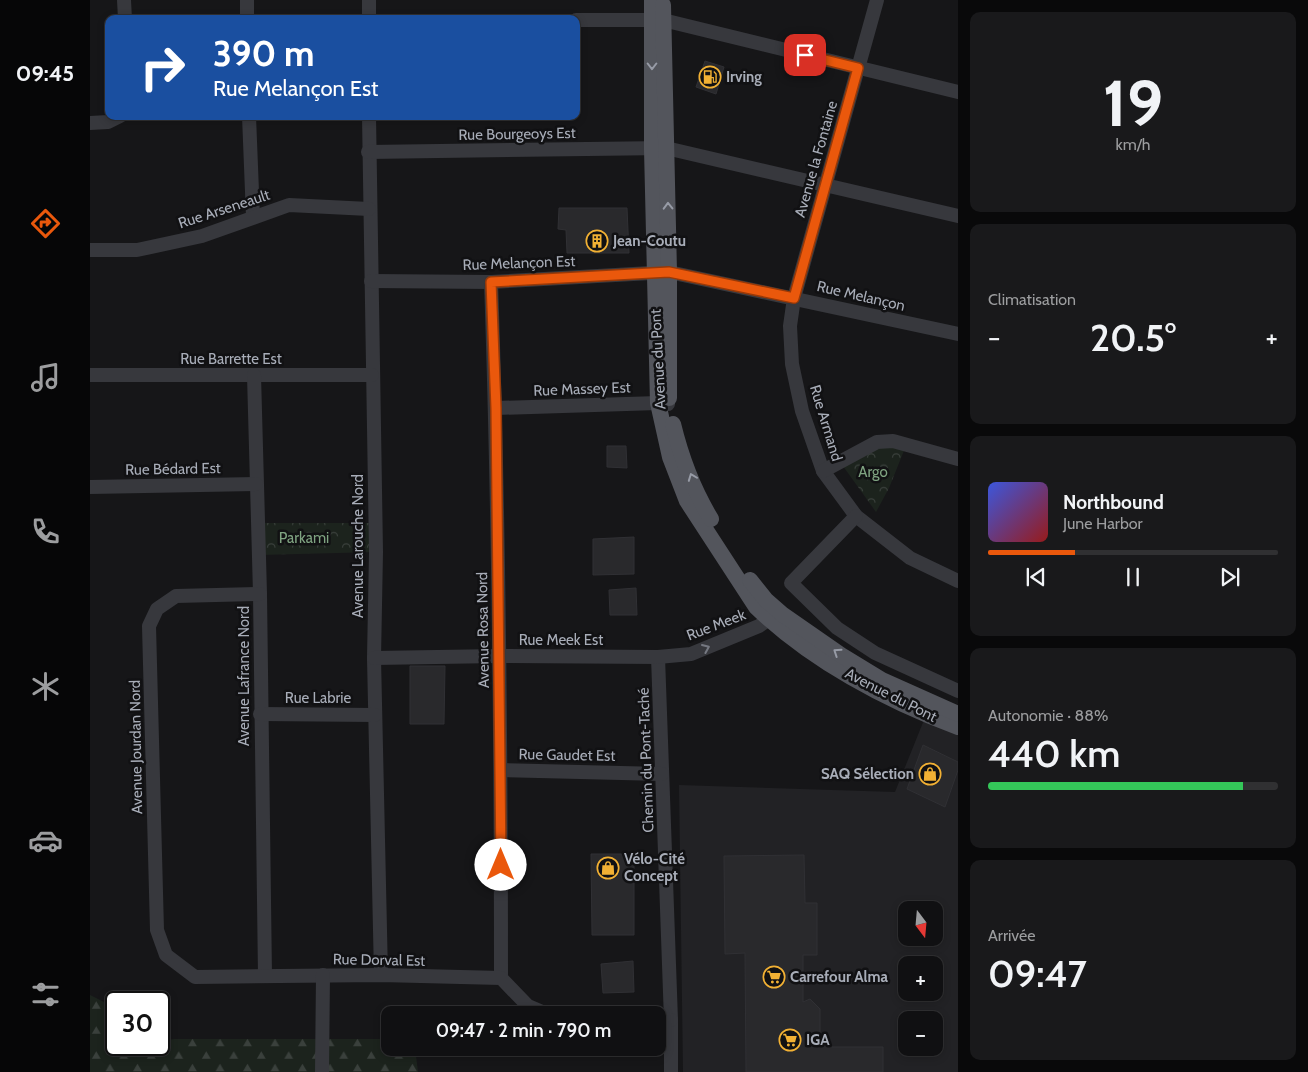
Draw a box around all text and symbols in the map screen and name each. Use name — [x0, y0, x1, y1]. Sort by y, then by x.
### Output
text: 390 m — [213, 32, 315, 75]
pin — [784, 34, 826, 76]
icon: right — [130, 35, 195, 100]
icon: arrive — [791, 41, 819, 69]
text: 09:45 — [16, 60, 74, 87]
one-way arrow — [647, 62, 657, 70]
text: 19 — [1103, 63, 1163, 142]
fuel station icon: Irving — [698, 65, 722, 89]
place label: Irving — [726, 68, 762, 86]
text: Rue Melançon Est — [213, 75, 378, 102]
street label: Avenue la Fontaine — [791, 98, 841, 219]
street label: Rue Bourgeoys Est — [458, 124, 576, 144]
text: km/h — [1115, 135, 1151, 154]
street label: Rue Arseneault — [176, 186, 272, 232]
one-way arrow — [662, 202, 673, 210]
icon: directions — [28, 206, 63, 241]
building icon: Jean-Coutu — [585, 229, 609, 253]
place label: Jean-Coutu — [612, 232, 686, 250]
street label: Rue Melançon Est — [462, 252, 576, 274]
street label: Rue Melançon — [815, 277, 907, 315]
text: Climatisation — [988, 290, 1076, 309]
street label: Avenue du Pont — [646, 308, 670, 410]
text: 20.5° — [1090, 314, 1176, 361]
text: − — [988, 320, 1000, 354]
text: + — [1266, 320, 1278, 354]
street label: Rue Barrette Est — [180, 350, 282, 368]
icon: music — [28, 360, 63, 395]
street label: Rue Massey Est — [533, 378, 631, 400]
street label: Rue Armand — [806, 383, 846, 463]
street label: Rue Bédard Est — [125, 459, 221, 479]
park label: Argo — [858, 463, 888, 481]
street label: Avenue Larouche Nord — [349, 474, 367, 618]
one-way arrow — [687, 474, 697, 482]
text: Northbound — [1063, 491, 1164, 514]
icon: phone — [28, 514, 63, 549]
text: June Harbor — [1063, 514, 1143, 533]
park label: Parkami — [279, 529, 329, 547]
icon: previous — [1022, 563, 1050, 591]
icon: pause — [1119, 563, 1147, 591]
icon: next — [1216, 563, 1244, 591]
street label: Avenue Rosa Nord — [473, 572, 493, 688]
street label: Rue Meek — [684, 605, 748, 644]
street label: Avenue Lafrance Nord — [235, 606, 253, 746]
street label: Rue Meek Est — [519, 631, 603, 649]
one-way arrow — [701, 643, 710, 654]
one-way arrow — [833, 649, 843, 658]
street label: Avenue du Pont — [842, 664, 940, 726]
icon: climate — [28, 669, 63, 704]
street label: Avenue Jourdan Nord — [126, 680, 146, 814]
street label: Chemin du Pont-Taché — [634, 687, 658, 833]
street label: Rue Labrie — [285, 689, 352, 707]
text: Autonomie · 88% — [988, 706, 1108, 725]
text: 440 km — [988, 730, 1120, 777]
street label: Rue Gaudet Est — [518, 745, 616, 765]
shop icon: SAQ Sélection — [918, 762, 942, 786]
place label: SAQ Sélection — [821, 765, 914, 783]
icon: car — [28, 823, 63, 858]
position arrow — [474, 838, 526, 890]
place label: Vélo-Cité Concept — [624, 850, 685, 885]
shop icon: Vélo-Cité Concept — [596, 856, 620, 880]
north arrow — [898, 901, 942, 946]
map controls — [898, 901, 943, 1056]
text: Arrivée — [988, 926, 1035, 945]
street label: Rue Dorval Est — [333, 950, 425, 970]
text: 09:47 — [988, 950, 1087, 997]
button: + — [898, 956, 943, 1001]
supermarket icon: Carrefour Alma — [762, 965, 786, 989]
place label: Carrefour Alma — [790, 968, 888, 986]
icon: filters — [28, 977, 63, 1012]
speed limit sign: 30 — [105, 991, 170, 1056]
button: − — [898, 1011, 943, 1056]
text: 09:47 · 2 min · 790 m — [436, 1019, 611, 1042]
supermarket icon: IGA — [778, 1028, 802, 1052]
place label: IGA — [806, 1031, 830, 1049]

